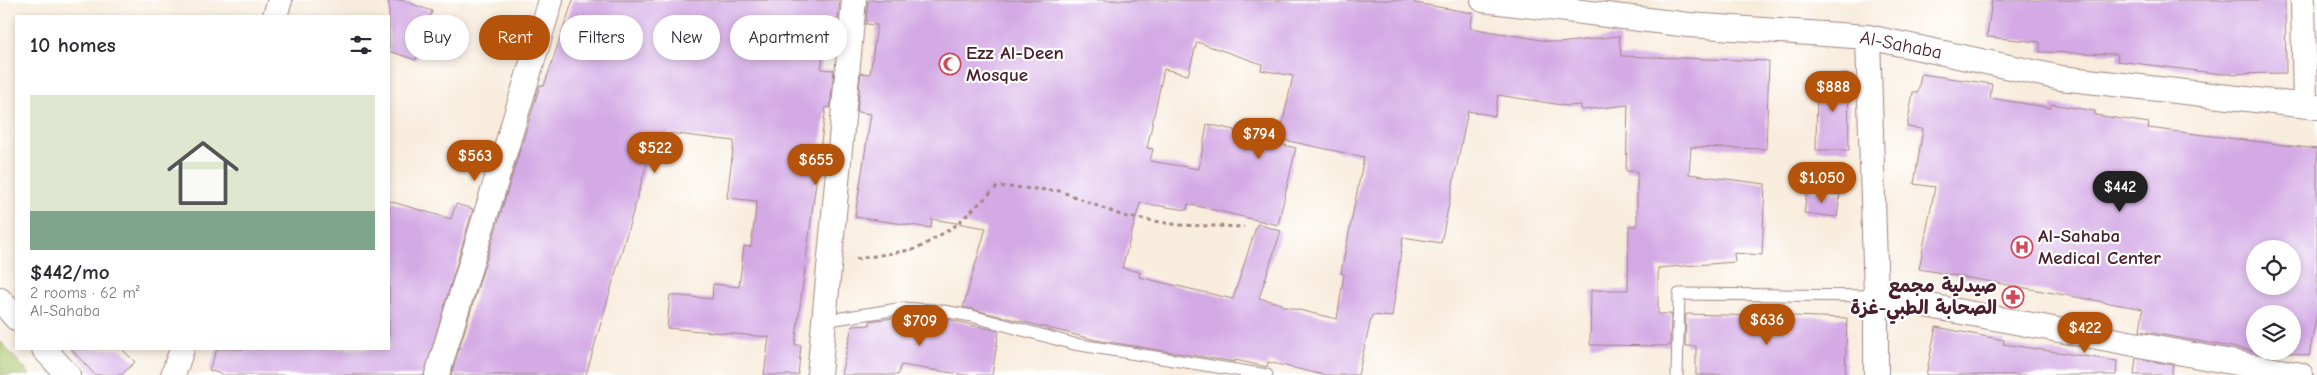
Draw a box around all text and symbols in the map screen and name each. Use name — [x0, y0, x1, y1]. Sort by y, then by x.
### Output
chip: Buy — [405, 15, 469, 60]
chip: Rent — [479, 15, 550, 60]
chip: Filters — [560, 15, 643, 60]
chip: New — [653, 15, 720, 60]
chip: Apartment — [730, 15, 847, 60]
street label: Al-Sahaba — [1858, 26, 1944, 64]
icon: filters — [347, 31, 375, 59]
text: 10 homes — [30, 33, 116, 57]
place label: Ezz Al-Deen Mosque — [966, 42, 1064, 86]
mosque icon: Ezz Al-Deen Mosque — [938, 52, 962, 76]
pin: $888 — [1803, 70, 1863, 113]
text: $888 — [1816, 78, 1850, 96]
pin: $794 — [1229, 118, 1289, 160]
text: $794 — [1243, 125, 1275, 143]
icon: home — [158, 128, 248, 218]
pin: $522 — [625, 132, 685, 174]
text: $522 — [638, 139, 672, 157]
pin: $563 — [445, 140, 505, 182]
pin: $655 — [786, 144, 846, 186]
text: $563 — [458, 147, 492, 165]
text: $655 — [799, 151, 834, 169]
pin: $1,050 — [1781, 162, 1863, 204]
text: $1,050 — [1799, 169, 1845, 187]
pin: $442 — [2090, 170, 2150, 213]
text: $442 — [2104, 178, 2136, 196]
place label: Al-Sahaba Medical Center — [2038, 225, 2161, 269]
hospital icon: Al-Sahaba Medical Center — [2010, 235, 2034, 259]
map controls — [2246, 240, 2301, 360]
button: locate — [2246, 240, 2301, 295]
text: $442/mo — [30, 260, 110, 284]
place label: صيدلية مجمع الصحابة الطبي-غزة — [1850, 275, 1997, 324]
text: 2 rooms · 62 m² — [30, 284, 140, 302]
pharmacy icon: صيدلية مجمع الصحابة الطبي-غزة — [2001, 285, 2025, 309]
text: Al-Sahaba — [30, 302, 100, 320]
pin: $709 — [890, 304, 950, 347]
pin: $636 — [1737, 304, 1797, 346]
button: layers — [2246, 305, 2301, 360]
text: $636 — [1750, 311, 1784, 329]
text: $709 — [903, 312, 937, 330]
pin: $422 — [2055, 312, 2115, 354]
text: $422 — [2068, 319, 2102, 337]

